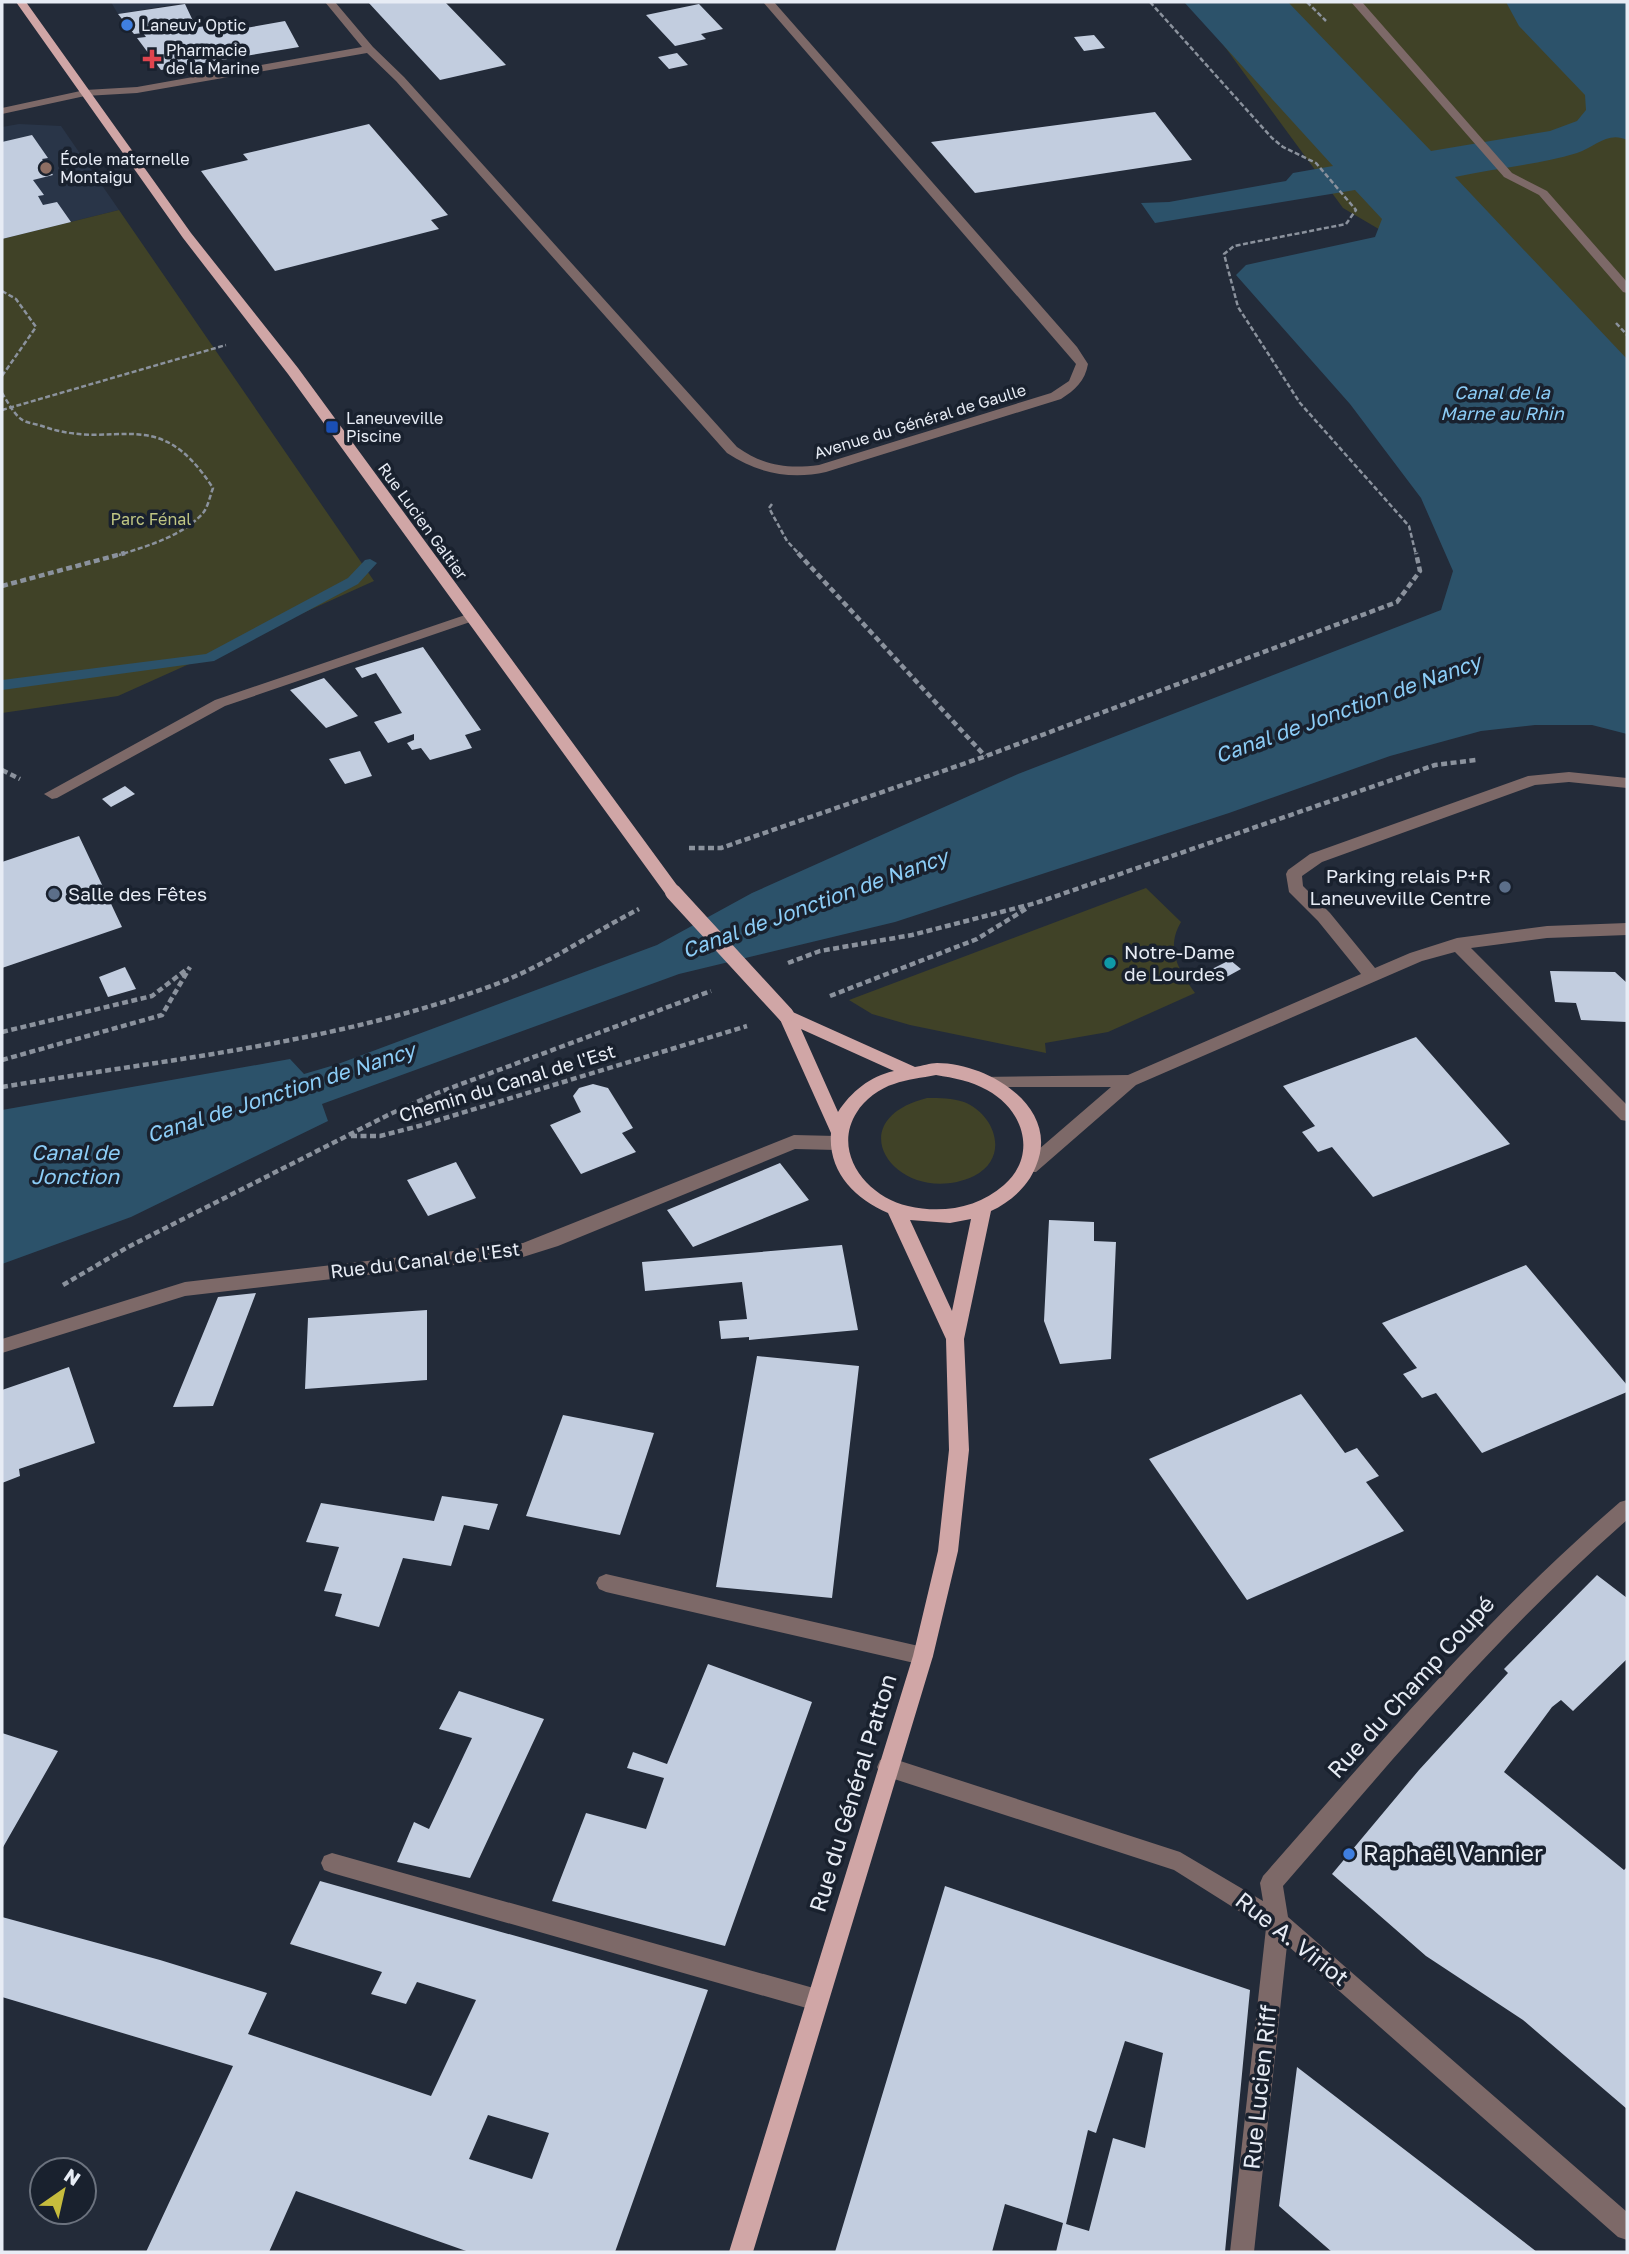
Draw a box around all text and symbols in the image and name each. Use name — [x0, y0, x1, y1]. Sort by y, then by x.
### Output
place label: Laneuv' Optic — [141, 15, 247, 35]
marker: Laneuv' Optic — [119, 17, 135, 33]
place label: Pharmacie de la Marine — [166, 40, 260, 78]
marker: Pharmacie de la Marine — [144, 51, 160, 67]
place label: École maternelle Montaigu — [60, 149, 190, 187]
marker: École maternelle Montaigu — [38, 160, 54, 176]
street label: Avenue du Général de Gaulle — [812, 379, 1028, 463]
water label: Canal de la Marne au Rhin — [1440, 381, 1565, 424]
place label: Laneuveville Piscine — [346, 408, 443, 446]
marker: Laneuveville Piscine — [324, 419, 340, 435]
street label: Rue Lucien Galtier — [374, 459, 472, 583]
park label: Parc Fénal — [111, 509, 191, 529]
water label: Canal de Jonction de Nancy — [1211, 647, 1487, 768]
water label: Canal de Jonction de Nancy — [678, 842, 954, 963]
place label: Parking relais P+R Laneuveville Centre — [1309, 864, 1491, 909]
marker: Parking relais P+R Laneuveville Centre — [1497, 879, 1513, 895]
place label: Salle des Fêtes — [68, 882, 207, 905]
marker: Salle des Fêtes — [46, 886, 62, 902]
place label: Notre-Dame de Lourdes — [1124, 940, 1235, 985]
marker: Notre-Dame de Lourdes — [1102, 955, 1118, 971]
water label: Canal de Jonction de Nancy — [143, 1035, 421, 1148]
street label: Chemin du Canal de l'Est — [396, 1039, 618, 1126]
water label: Canal de Jonction — [31, 1139, 121, 1189]
street label: Rue du Canal de l'Est — [329, 1236, 521, 1283]
street label: Rue du Champ Coupé — [1321, 1589, 1500, 1783]
street label: Rue du Général Patton — [802, 1670, 902, 1915]
place label: Raphaël Vannier — [1363, 1839, 1543, 1867]
marker: Raphaël Vannier — [1341, 1846, 1357, 1862]
street label: Rue A. Viriot — [1230, 1885, 1355, 1991]
street label: Rue Lucien Riff — [1236, 2003, 1282, 2171]
north arrow — [28, 2156, 98, 2226]
text: N — [60, 2163, 85, 2190]

